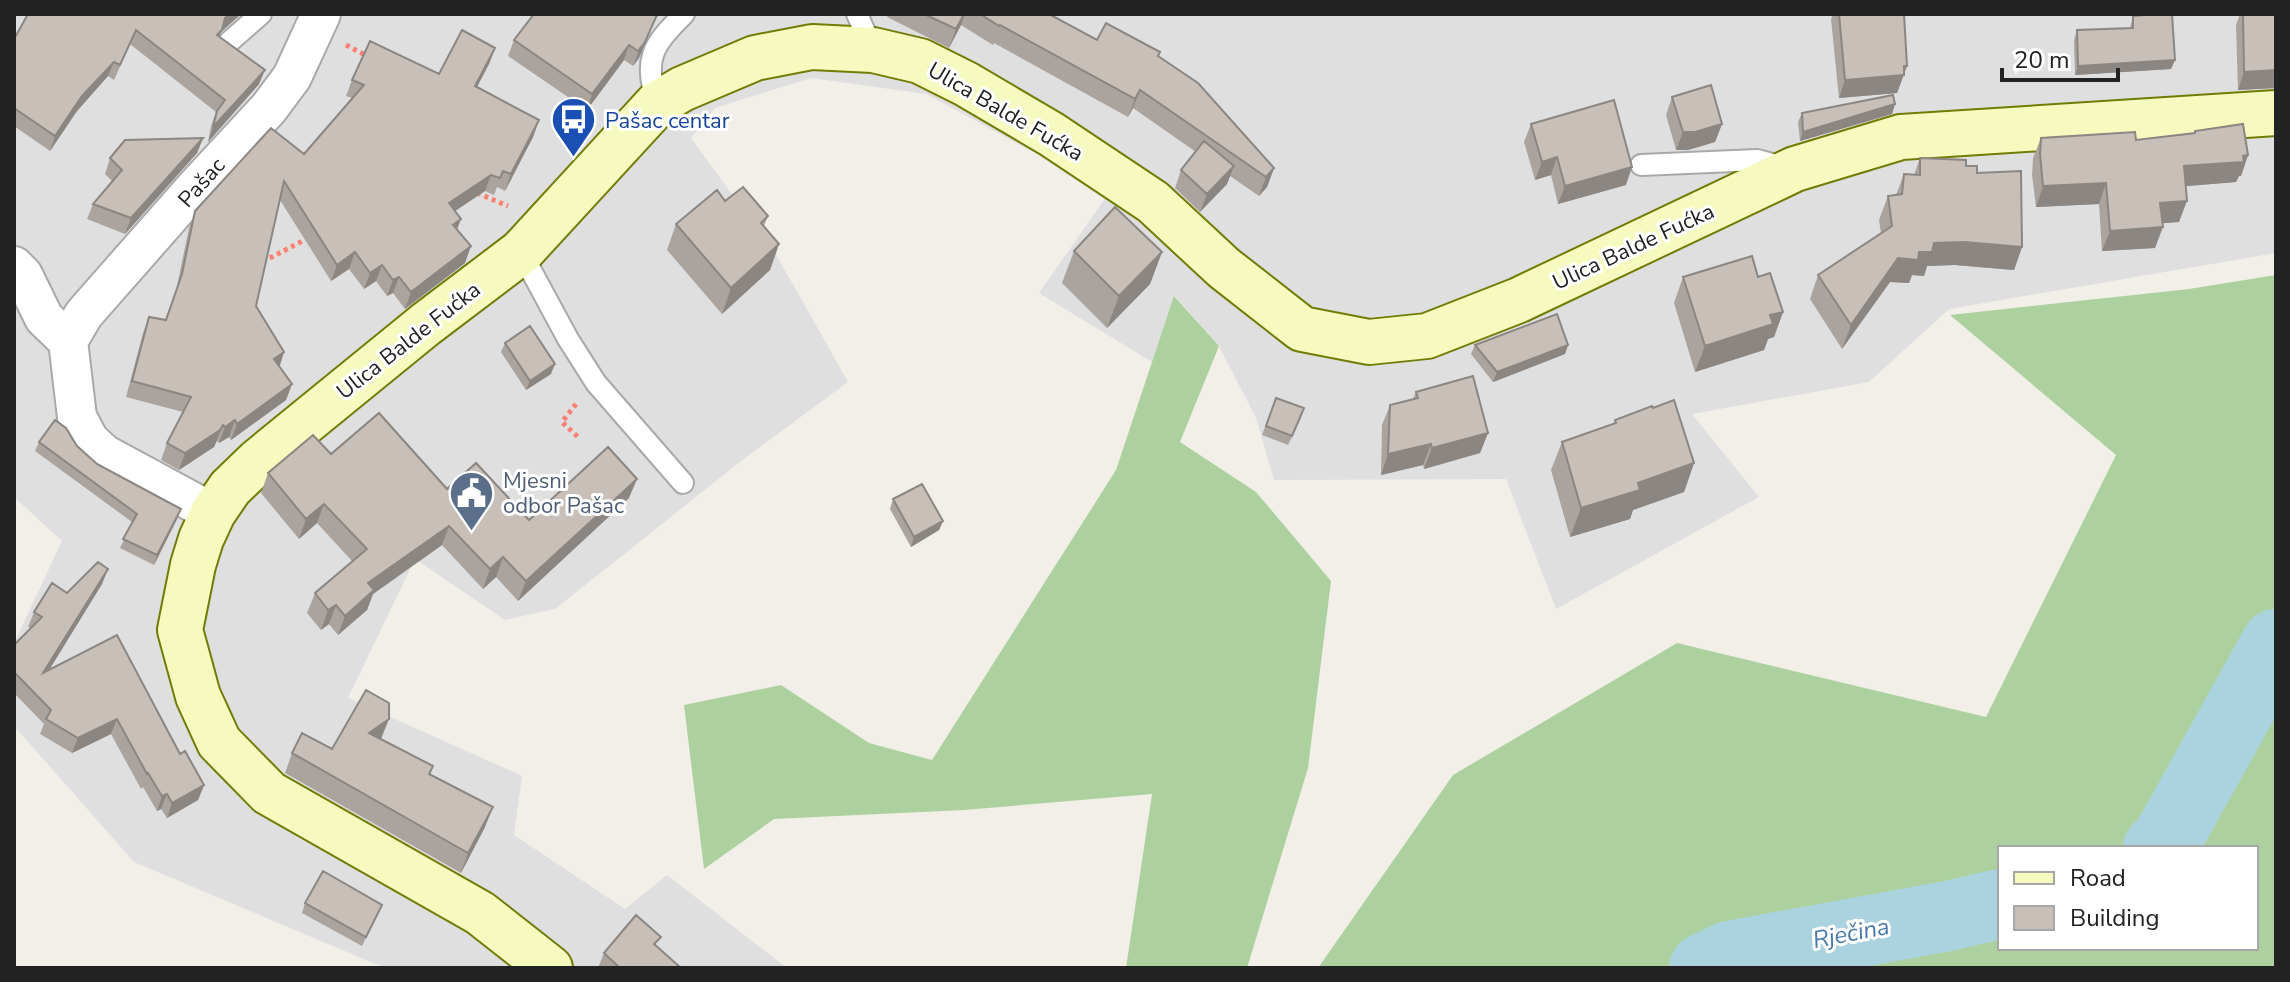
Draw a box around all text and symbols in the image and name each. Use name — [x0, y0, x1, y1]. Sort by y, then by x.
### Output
scale bar — [2002, 32, 2118, 82]
text: 20 m — [2014, 44, 2070, 76]
street label: Ulica Balde Fućka — [922, 55, 1089, 169]
bus stop icon: Pašac centar — [550, 96, 598, 159]
place label: Pašac centar — [605, 106, 730, 136]
street label: Pašac — [171, 151, 232, 214]
street label: Ulica Balde Fućka — [1548, 196, 1719, 297]
street label: Ulica Balde Fućka — [330, 275, 487, 406]
place label: Mjesni odbor Pašac — [503, 466, 624, 521]
public building icon: Mjesni odbor Pašac — [448, 469, 496, 532]
legend — [1998, 846, 2258, 950]
text: Road — [2070, 862, 2126, 894]
text: Building — [2070, 902, 2160, 934]
water label: Rječina — [1810, 910, 1892, 956]

